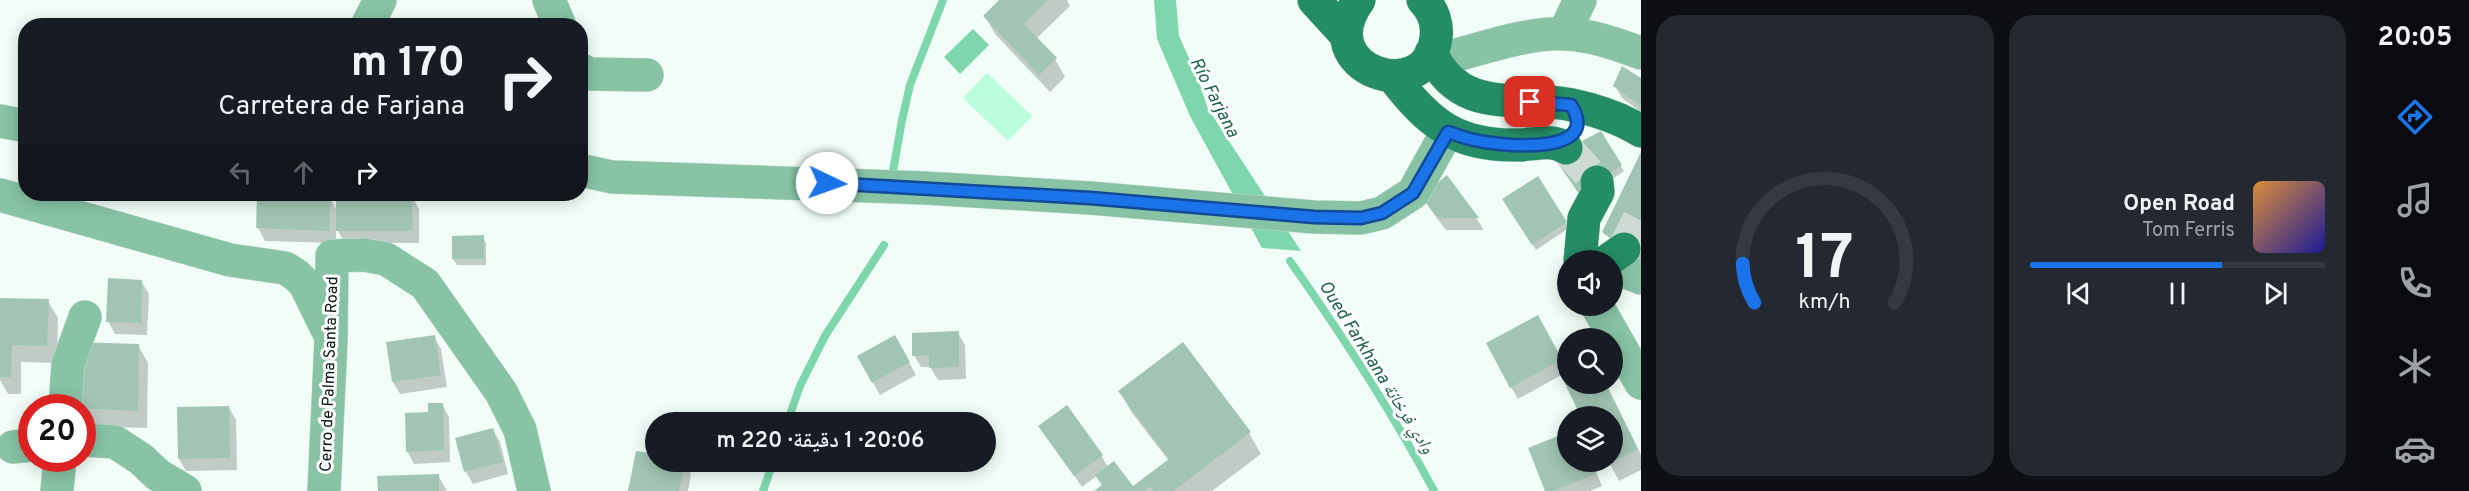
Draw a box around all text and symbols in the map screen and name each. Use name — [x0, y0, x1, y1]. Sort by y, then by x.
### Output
text: 20:05 — [2377, 21, 2453, 55]
text: 170 m — [351, 38, 465, 91]
icon: right — [486, 42, 564, 120]
water label: Río Farjana — [1184, 54, 1244, 142]
pin — [1504, 76, 1555, 127]
icon: arrive — [1513, 85, 1546, 118]
text: Carretera de Farjana — [218, 90, 465, 124]
icon: directions — [2394, 96, 2436, 138]
position arrow — [795, 151, 859, 215]
icon: left — [224, 156, 257, 189]
icon: ahead — [287, 156, 320, 189]
icon: right — [350, 156, 383, 189]
icon: music — [2394, 179, 2436, 221]
text: Open Road — [2123, 191, 2235, 218]
text: Tom Ferris — [2142, 218, 2235, 244]
text: 17 — [1796, 222, 1854, 301]
map controls — [1557, 250, 1623, 472]
button: sound — [1557, 250, 1623, 316]
icon: phone — [2394, 262, 2436, 304]
street label: Cerro de Palma Santa Road — [317, 276, 343, 472]
water label: Oued Farkhana وادي فرخانة — [1311, 277, 1439, 460]
icon: previous — [2062, 277, 2095, 310]
icon: pause — [2161, 277, 2194, 310]
icon: next — [2259, 277, 2292, 310]
text: km/h — [1799, 289, 1851, 316]
button: search — [1557, 328, 1623, 394]
icon: climate — [2394, 345, 2436, 387]
speed limit sign: 20 — [18, 394, 96, 472]
button: layers — [1557, 406, 1623, 472]
text: 20:06 · 1 دقيقة · 220 m — [717, 428, 924, 455]
icon: car — [2394, 428, 2436, 470]

